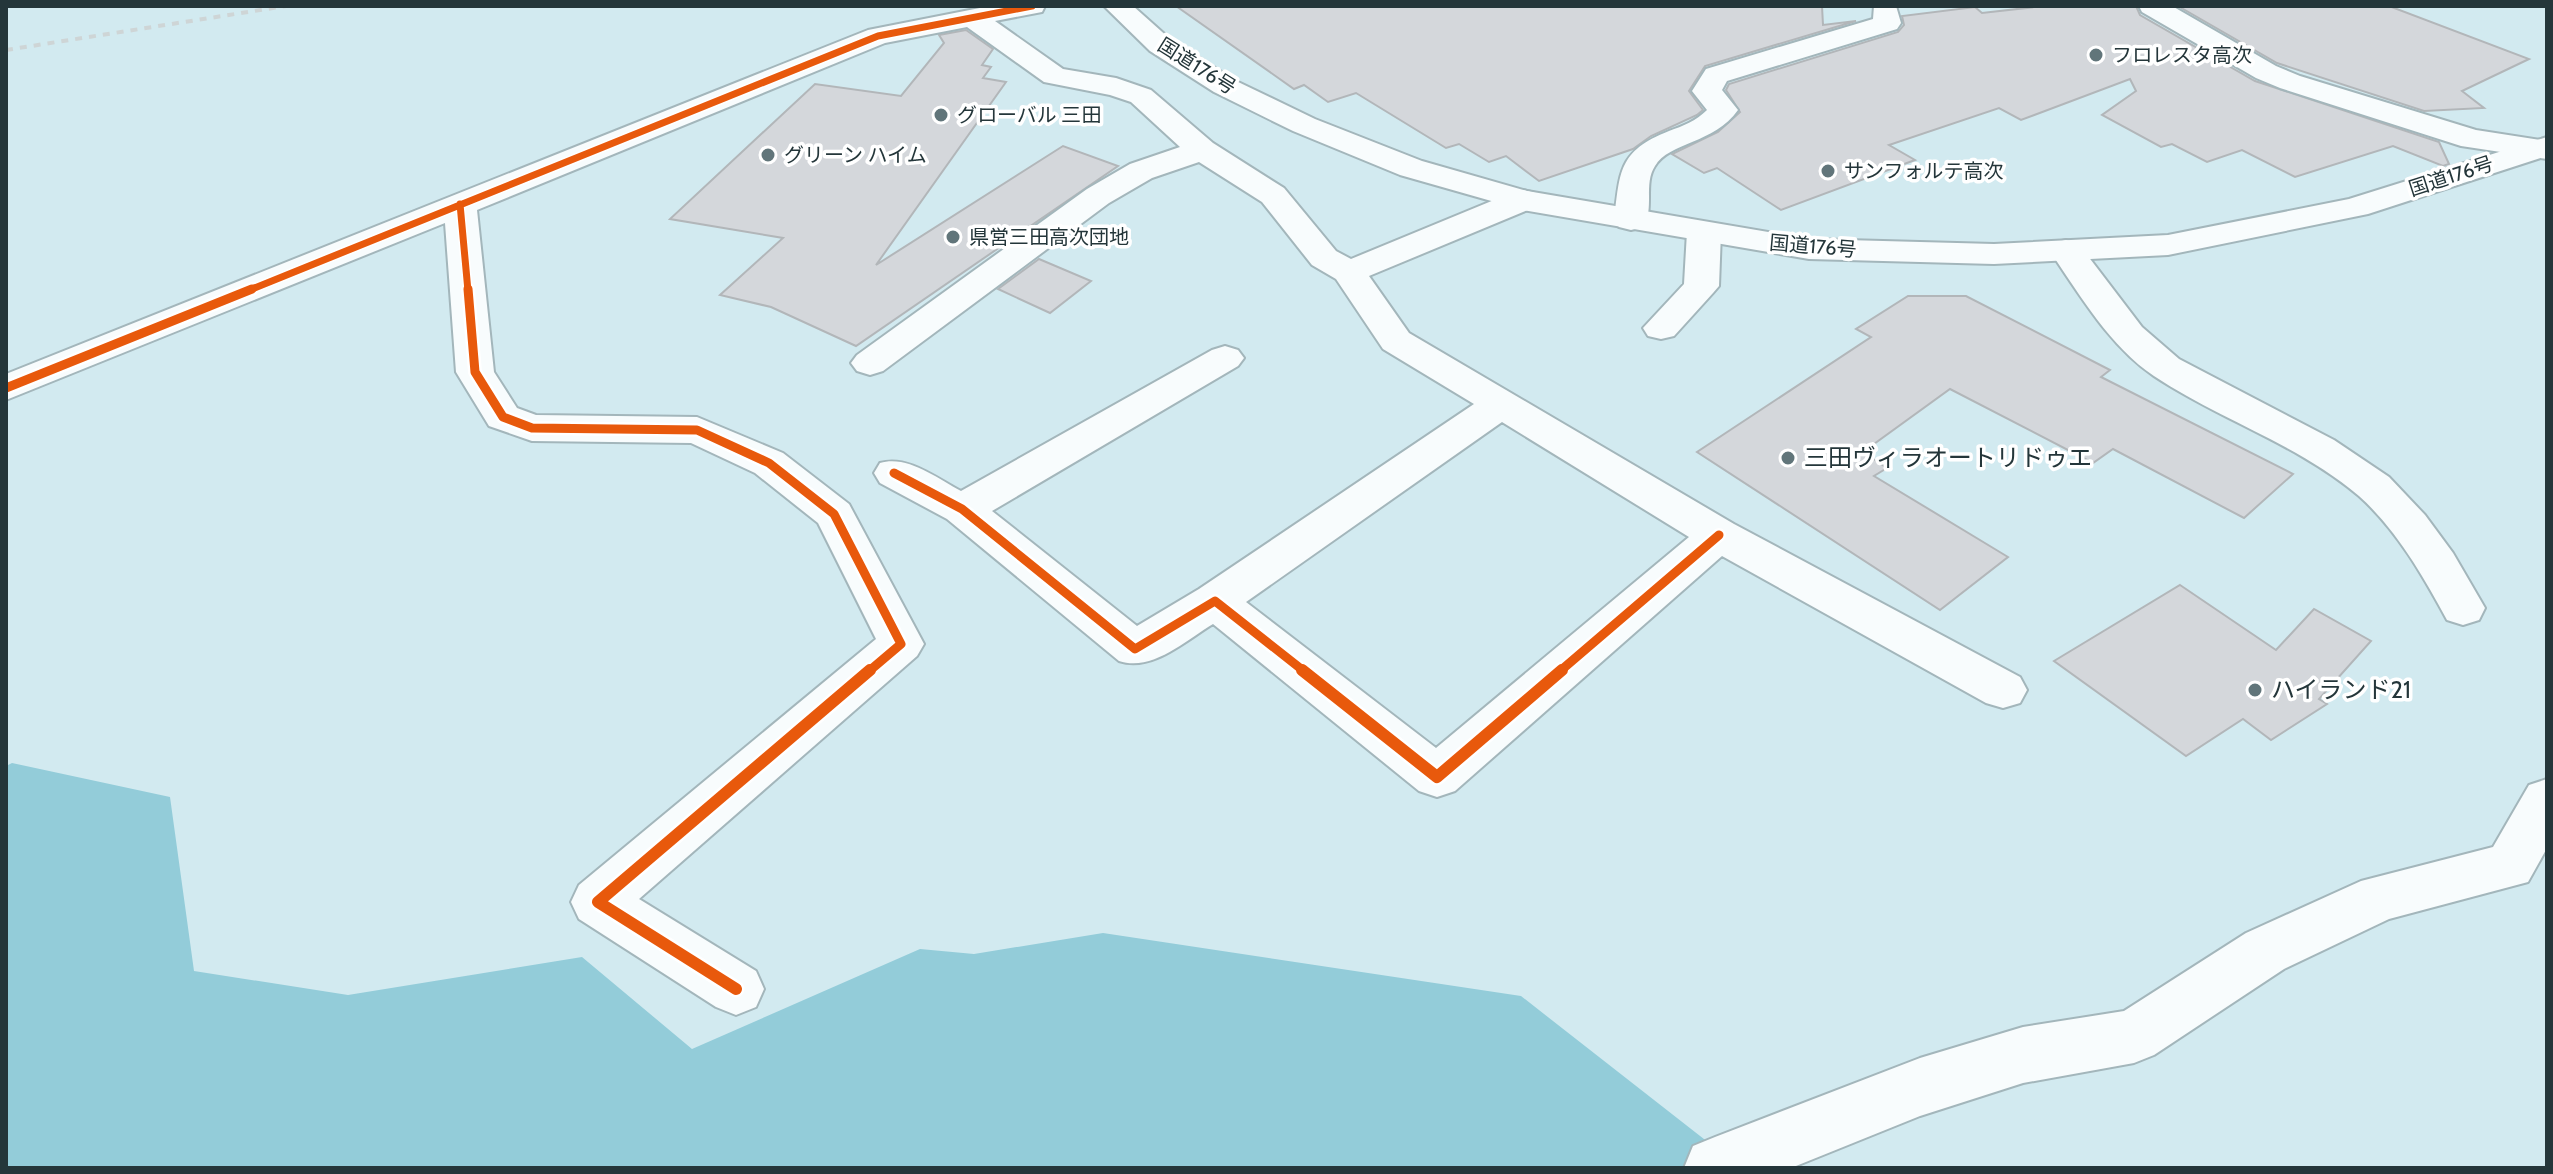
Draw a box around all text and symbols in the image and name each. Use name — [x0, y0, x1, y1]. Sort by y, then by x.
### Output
street label: 国道176号 — [1154, 33, 1240, 99]
place label: フロレスタ高次 — [2112, 43, 2252, 67]
marker: フロレスタ高次 — [2087, 46, 2105, 64]
place label: グローバル 三田 — [957, 103, 1101, 127]
marker: グローバル 三田 — [932, 106, 950, 124]
place label: グリーン ハイム — [784, 143, 927, 167]
marker: グリーン ハイム — [759, 146, 777, 164]
street label: 国道176号 — [2406, 151, 2496, 201]
place label: サンフォルテ高次 — [1844, 159, 2003, 183]
marker: サンフォルテ高次 — [1819, 162, 1837, 180]
place label: 県営三田高次団地 — [969, 225, 1129, 249]
marker: 県営三田高次団地 — [944, 228, 962, 246]
street label: 国道176号 — [1768, 230, 1858, 262]
place label: 三田ヴィラオートリドゥエ — [1804, 443, 2092, 472]
marker: 三田ヴィラオートリドゥエ — [1779, 449, 1797, 467]
place label: ハイランド21 — [2271, 675, 2411, 704]
marker: ハイランド21 — [2246, 681, 2264, 699]

